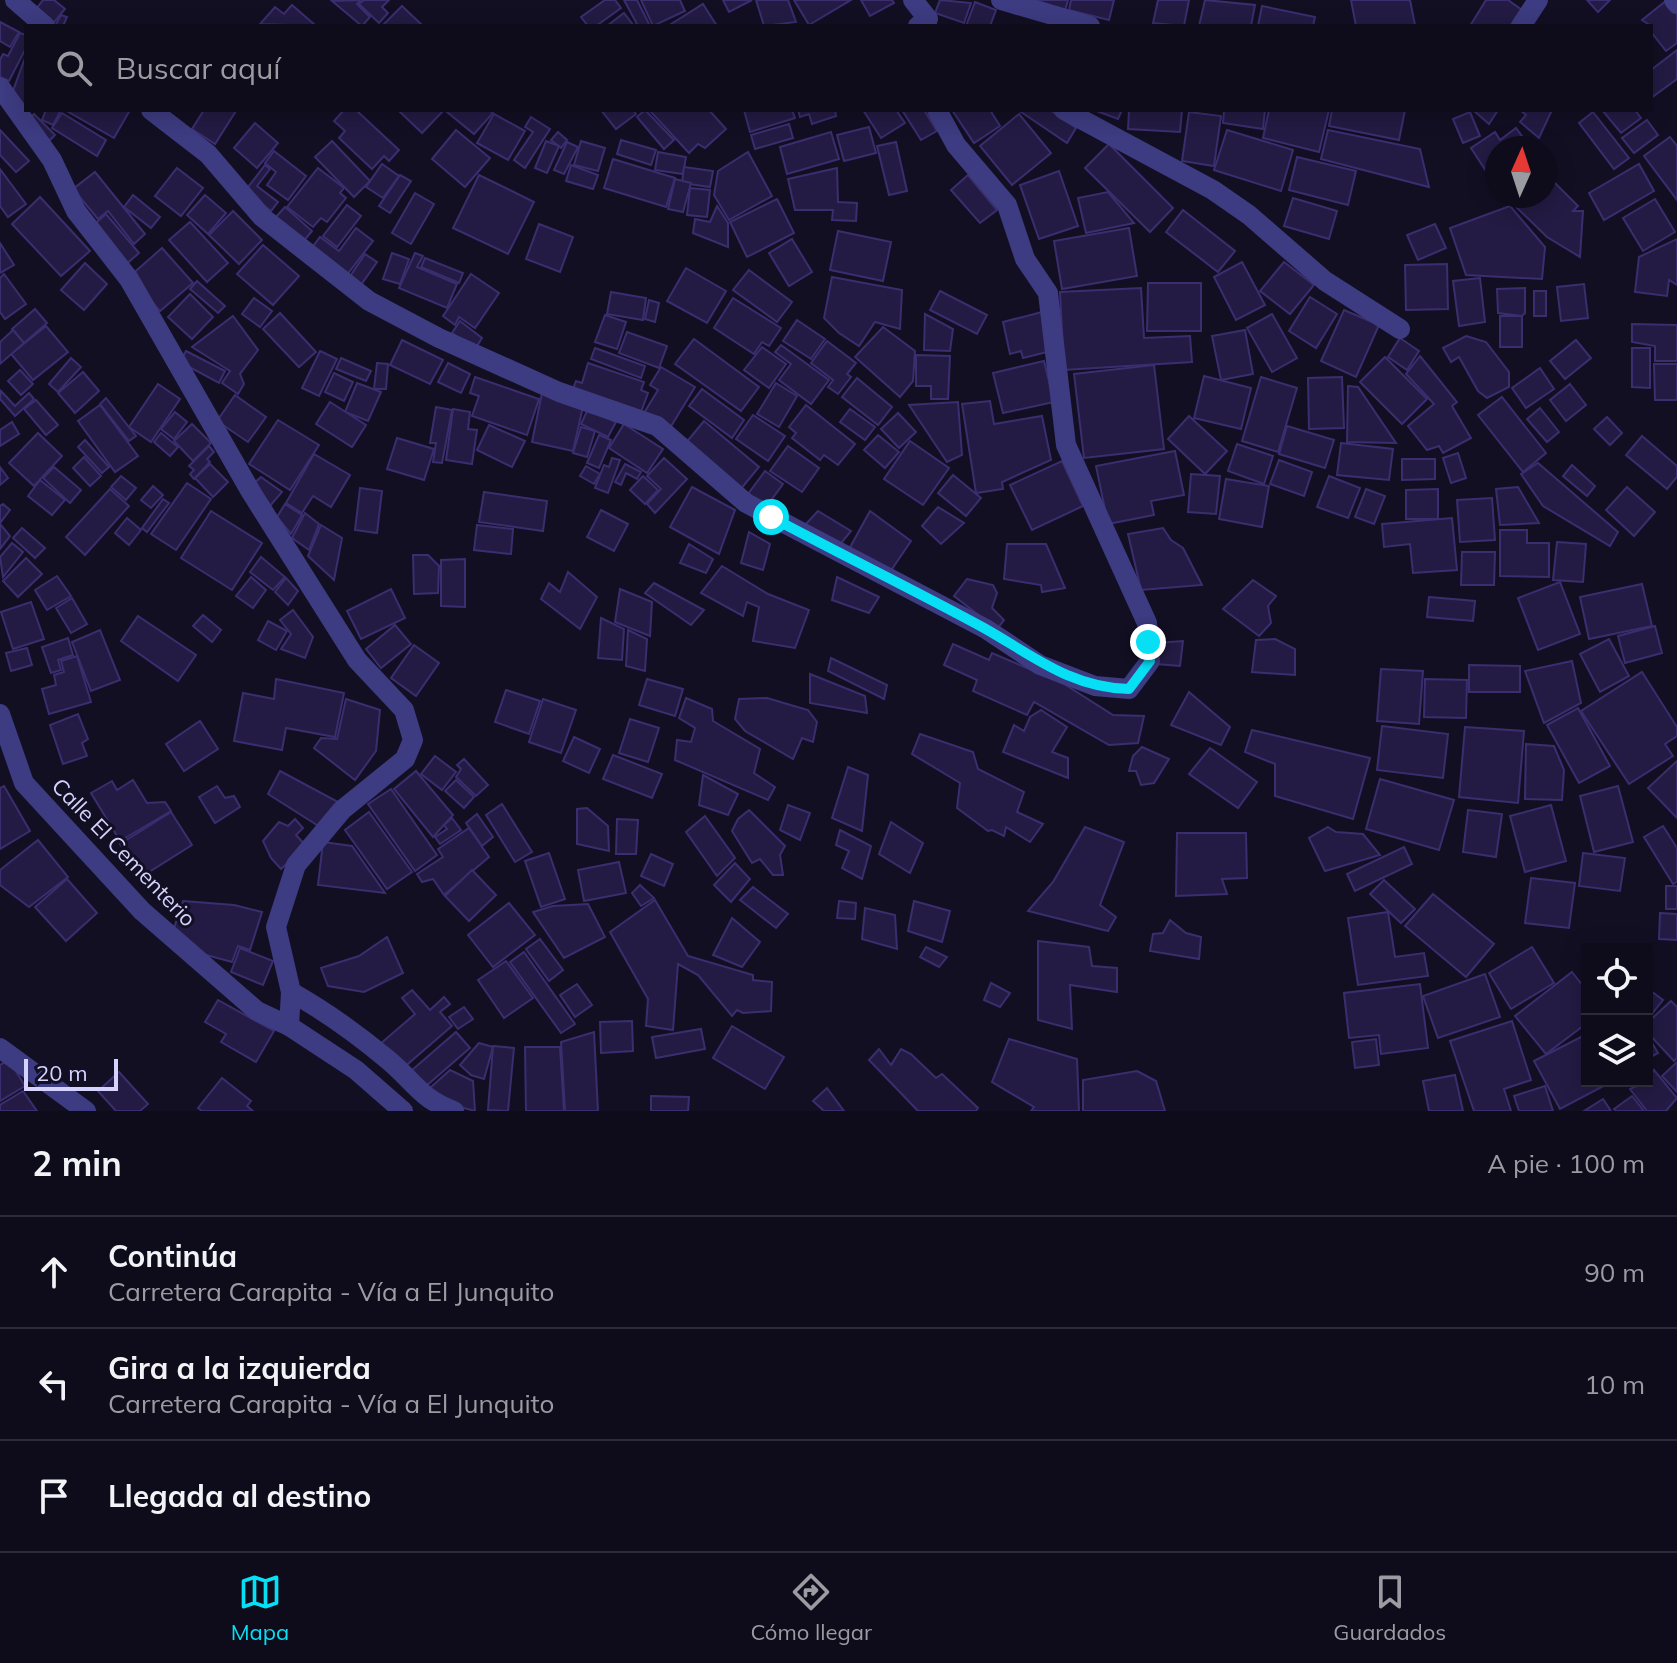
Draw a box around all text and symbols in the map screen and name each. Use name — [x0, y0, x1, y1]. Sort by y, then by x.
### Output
search box — [24, 24, 1653, 112]
icon: search — [52, 46, 96, 90]
text: Buscar aquí — [116, 49, 281, 87]
north arrow — [1485, 136, 1557, 208]
route start — [753, 499, 789, 535]
route end — [1130, 624, 1166, 660]
street label: Calle El Cementerio — [46, 772, 202, 932]
map controls — [1581, 943, 1653, 1087]
button: locate — [1581, 943, 1653, 1015]
button: layers — [1581, 1015, 1653, 1087]
scale bar — [24, 1055, 118, 1091]
text: 20 m — [36, 1059, 87, 1087]
text: 2 min — [32, 1142, 122, 1185]
text: A pie · 100 m — [1487, 1147, 1645, 1180]
text: Continúa — [108, 1237, 237, 1275]
icon: ahead — [32, 1250, 76, 1294]
text: 90 m — [1584, 1256, 1645, 1289]
text: Carretera Carapita - Vía a El Junquito — [108, 1275, 554, 1308]
text: Gira a la izquierda — [108, 1349, 371, 1387]
icon: left — [32, 1362, 76, 1406]
text: 10 m — [1584, 1368, 1645, 1401]
text: Carretera Carapita - Vía a El Junquito — [108, 1387, 554, 1420]
icon: arrive — [32, 1474, 76, 1518]
text: Llegada al destino — [108, 1477, 371, 1515]
tab: Mapa — [231, 1570, 289, 1646]
tab: Cómo llegar — [751, 1570, 872, 1646]
tab: Guardados — [1333, 1570, 1446, 1646]

